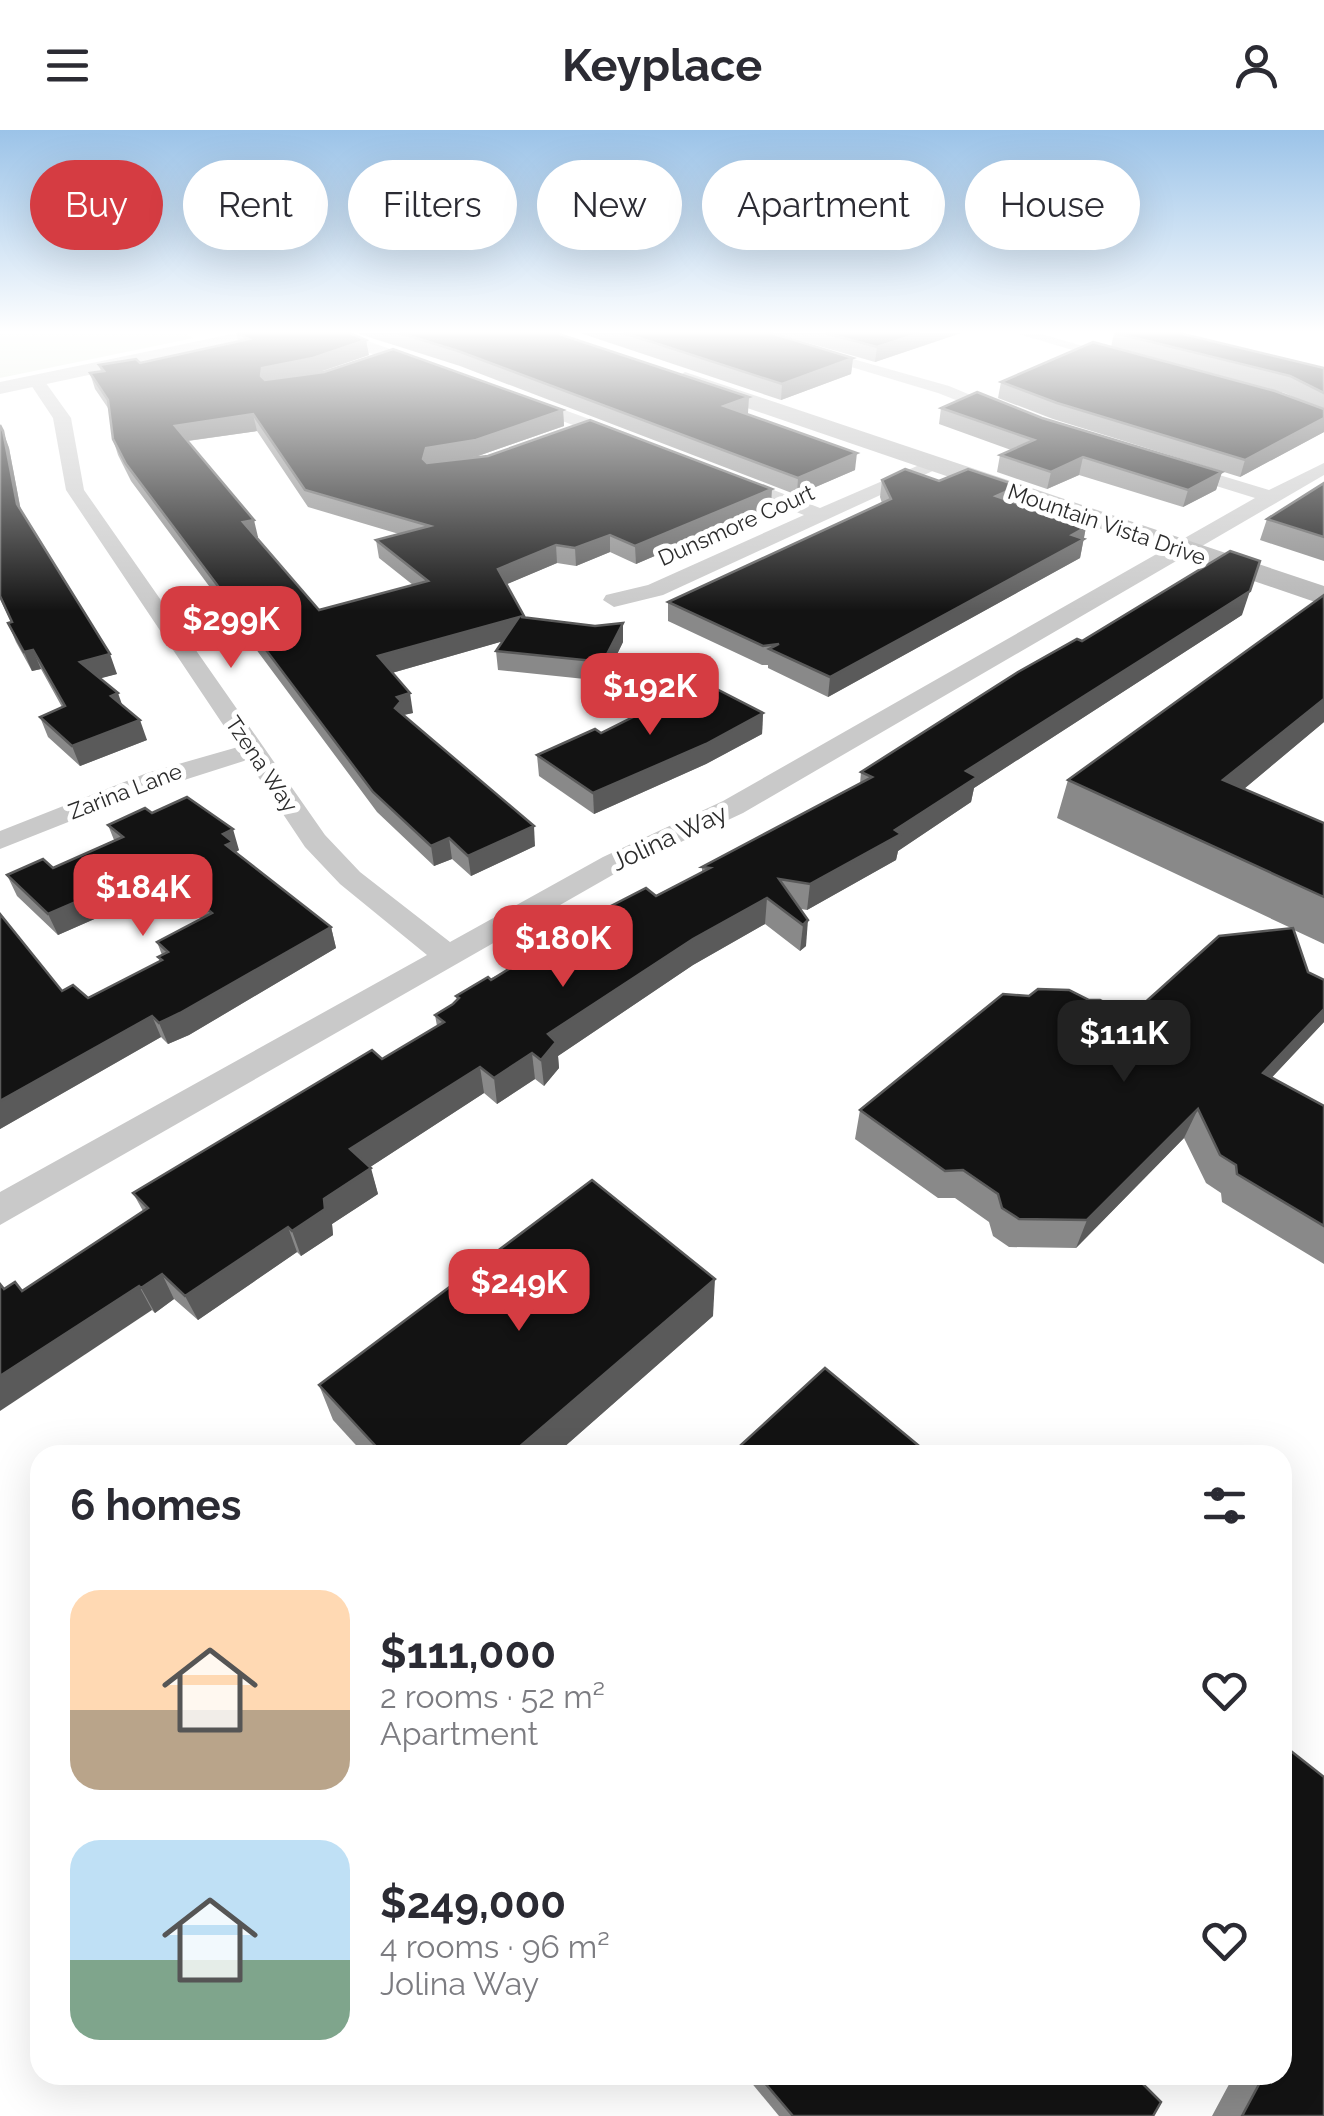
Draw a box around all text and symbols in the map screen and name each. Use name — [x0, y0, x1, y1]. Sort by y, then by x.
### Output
icon: menu — [40, 38, 95, 93]
icon: person — [1229, 38, 1284, 93]
text: Keyplace — [562, 39, 762, 92]
chip: Buy — [30, 160, 163, 250]
chip: Rent — [183, 160, 328, 250]
chip: Filters — [348, 160, 517, 250]
chip: New — [537, 160, 682, 250]
chip: Apartment — [702, 160, 945, 250]
chip: House — [965, 160, 1140, 250]
street label: Mountain Vista Drive — [1005, 478, 1209, 570]
street label: Dunsmore Court — [654, 479, 819, 571]
pin: $299K — [161, 586, 301, 671]
text: $299K — [182, 600, 280, 637]
pin: $192K — [580, 653, 720, 738]
text: $192K — [603, 667, 697, 704]
street label: Tzena Way — [220, 711, 304, 817]
street label: Zarina Lane — [65, 757, 185, 825]
street label: Jolina Way — [606, 797, 732, 877]
pin: $184K — [73, 854, 213, 939]
text: $184K — [95, 868, 191, 905]
pin: $180K — [493, 905, 633, 990]
text: $180K — [515, 919, 611, 956]
pin: $111K — [1054, 1000, 1194, 1085]
text: $111K — [1079, 1014, 1169, 1051]
pin: $249K — [449, 1249, 589, 1334]
text: $249K — [471, 1263, 567, 1300]
icon: filters — [1197, 1478, 1252, 1533]
text: 6 homes — [70, 1481, 241, 1530]
text: $111,000 — [380, 1629, 556, 1678]
icon: home — [150, 1630, 270, 1750]
icon: heart — [1197, 1663, 1252, 1718]
text: 2 rooms · 52 m² — [380, 1678, 605, 1715]
text: Apartment — [380, 1715, 538, 1752]
text: $249,000 — [380, 1879, 566, 1928]
icon: home — [150, 1880, 270, 2000]
icon: heart — [1197, 1913, 1252, 1968]
text: 4 rooms · 96 m² — [380, 1928, 610, 1965]
text: Jolina Way — [380, 1965, 539, 2002]

